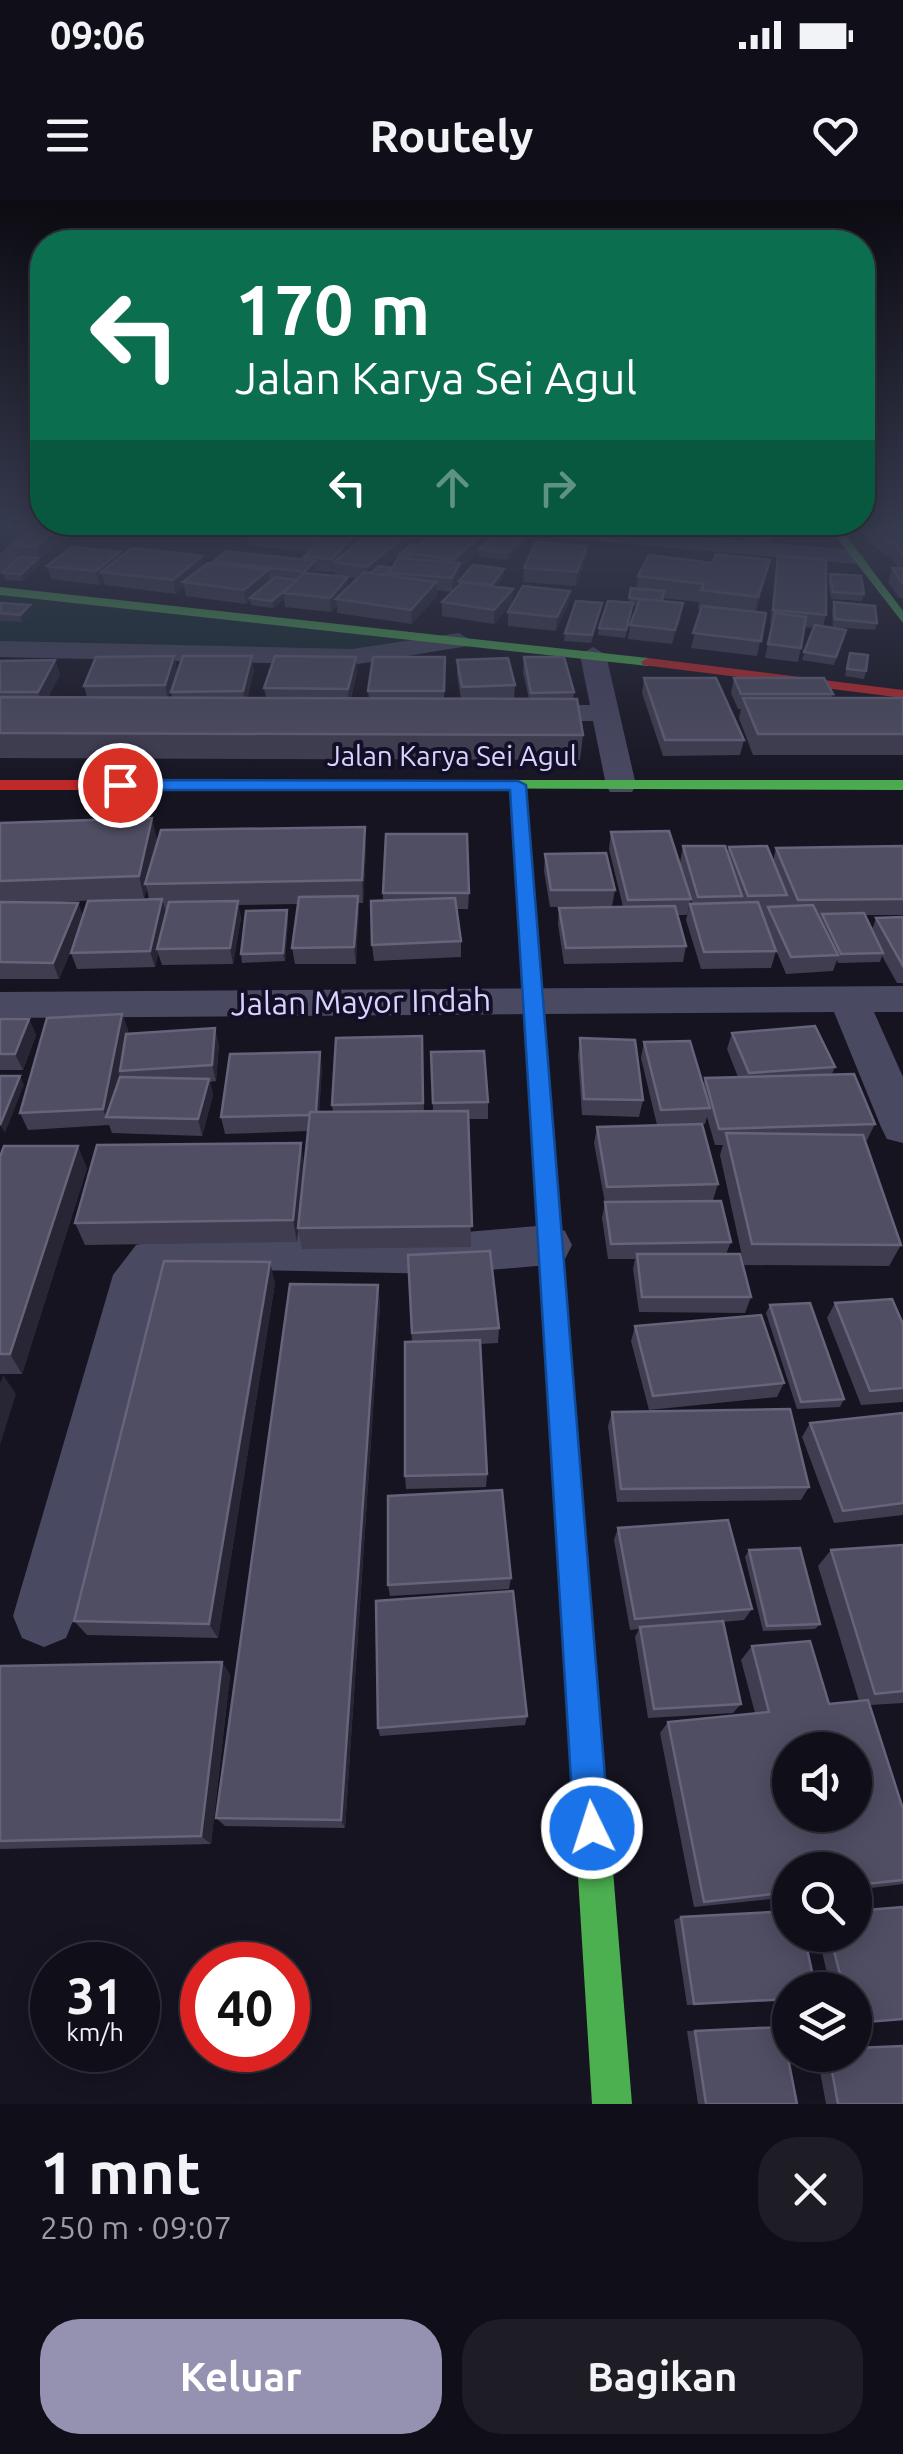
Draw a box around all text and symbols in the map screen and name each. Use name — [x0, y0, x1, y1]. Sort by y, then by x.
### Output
text: 09:06 — [50, 14, 145, 56]
icon: menu — [40, 108, 95, 163]
icon: heart — [808, 108, 863, 163]
text: Routely — [370, 110, 533, 161]
icon: left — [70, 270, 200, 400]
text: 170 m — [235, 270, 430, 348]
text: Jalan Karya Sei Agul — [235, 352, 637, 403]
icon: left — [320, 460, 375, 515]
icon: ahead — [425, 460, 480, 515]
icon: right — [530, 460, 585, 515]
street label: Jalan Karya Sei Agul — [327, 740, 577, 771]
pin — [78, 743, 163, 828]
icon: arrive — [93, 758, 148, 813]
street label: Jalan Mayor Indah — [231, 981, 491, 1021]
map controls — [772, 1732, 872, 2072]
button: sound — [772, 1732, 872, 1832]
position arrow — [540, 1776, 644, 1880]
button: search — [772, 1852, 872, 1952]
speed limit sign: 40 — [180, 1942, 310, 2072]
text: 31 — [67, 1967, 123, 2023]
button: layers — [772, 1972, 872, 2072]
text: km/h — [66, 2018, 124, 2046]
button: close — [758, 2137, 863, 2242]
text: 1 mnt — [40, 2138, 201, 2205]
text: 250 m · 09:07 — [40, 2209, 232, 2245]
button: Keluar — [40, 2319, 442, 2434]
button: Bagikan — [462, 2319, 863, 2434]

